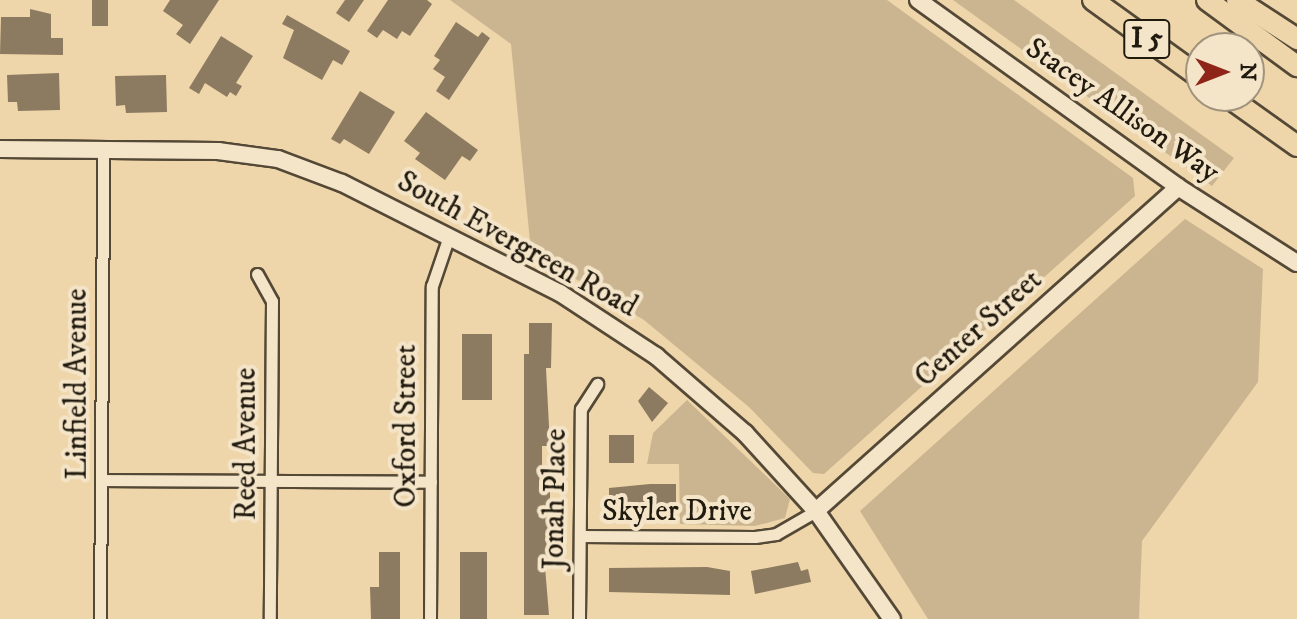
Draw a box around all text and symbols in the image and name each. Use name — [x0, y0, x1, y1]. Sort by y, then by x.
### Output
road number: I 5 — [1123, 15, 1171, 63]
street label: Stacey Allison Way — [1018, 31, 1226, 191]
north arrow — [1185, 32, 1265, 112]
text: N — [1234, 63, 1261, 81]
street label: South Evergreen Road — [391, 164, 643, 326]
street label: Center Street — [908, 263, 1050, 395]
street label: Linfield Avenue — [60, 288, 96, 480]
street label: Oxford Street — [389, 344, 425, 508]
street label: Reed Avenue — [229, 368, 265, 520]
street label: Jonah Place — [537, 428, 575, 570]
street label: Skyler Drive — [602, 494, 752, 530]

